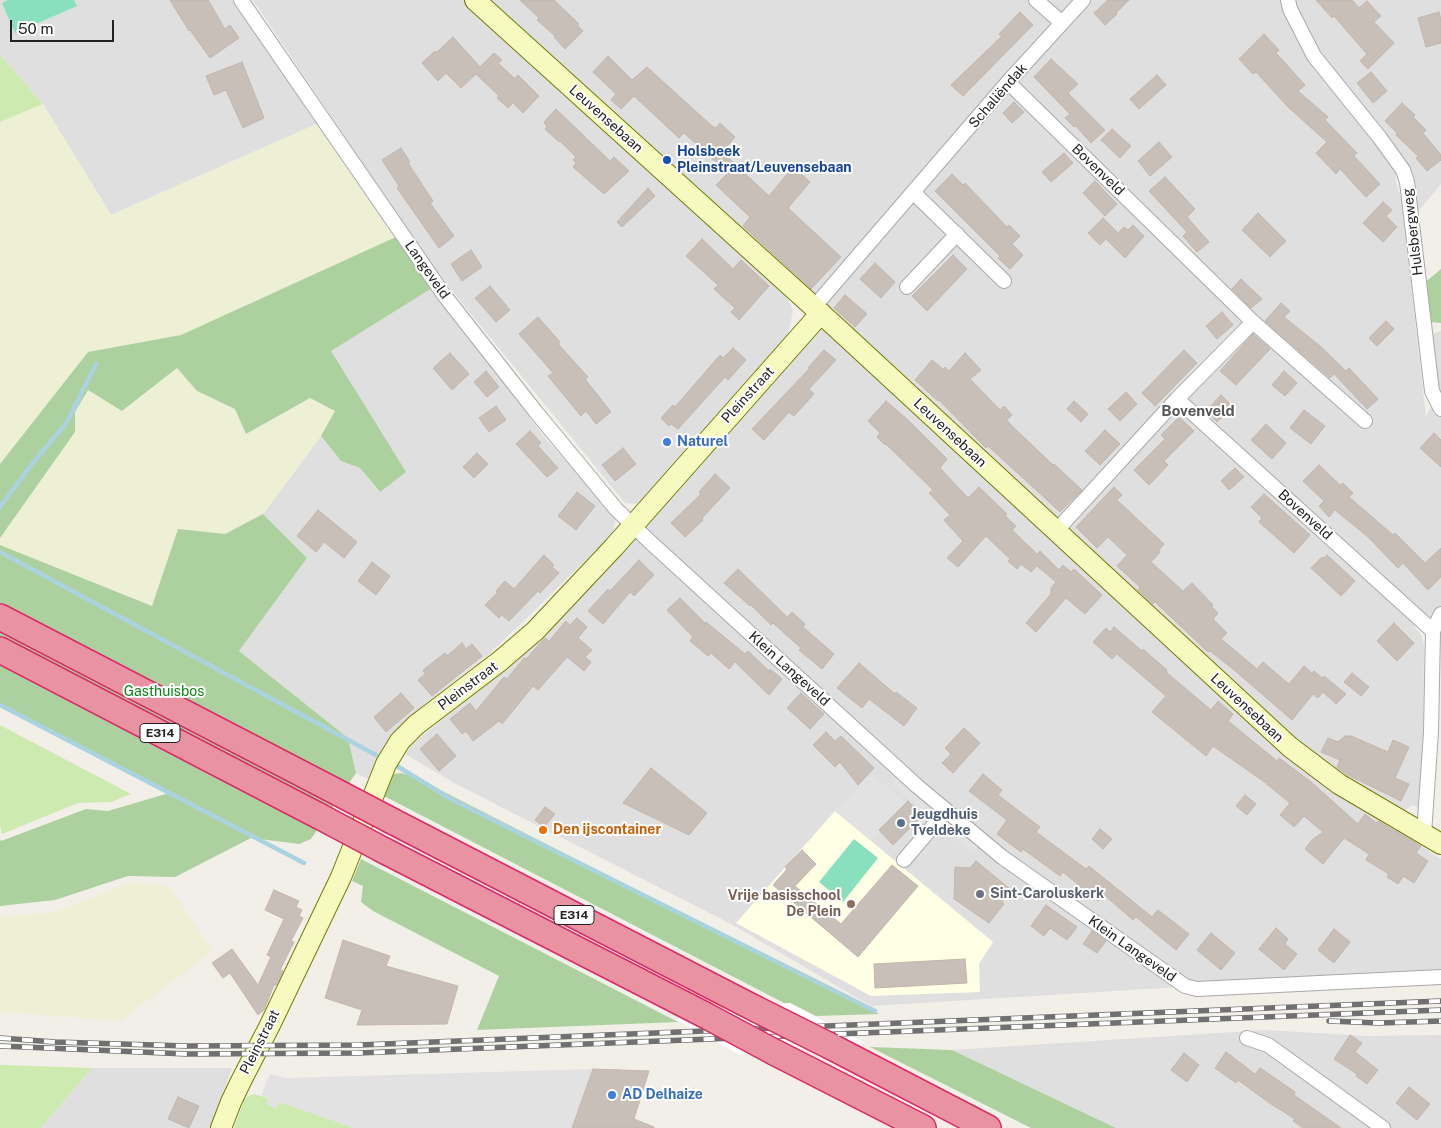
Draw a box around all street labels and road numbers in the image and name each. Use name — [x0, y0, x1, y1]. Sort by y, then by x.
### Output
street label: Schaliëndak — [965, 60, 1031, 132]
street label: Leuvensebaan — [566, 81, 646, 157]
street label: Bovenveld — [1068, 141, 1128, 199]
street label: Hulsbergweg — [1399, 187, 1427, 277]
street label: Langeveld — [401, 238, 453, 302]
street label: Pleinstraat — [718, 363, 778, 427]
street label: Leuvensebaan — [910, 395, 990, 471]
street label: Bovenveld — [1274, 486, 1336, 544]
street label: Klein Langeveld — [745, 628, 833, 710]
street label: Pleinstraat — [435, 658, 501, 714]
street label: Leuvensebaan — [1207, 670, 1287, 746]
road number: E314 — [140, 724, 180, 742]
road number: E314 — [554, 906, 594, 924]
street label: Klein Langeveld — [1085, 912, 1179, 986]
street label: Pleinstraat — [237, 1007, 283, 1077]

